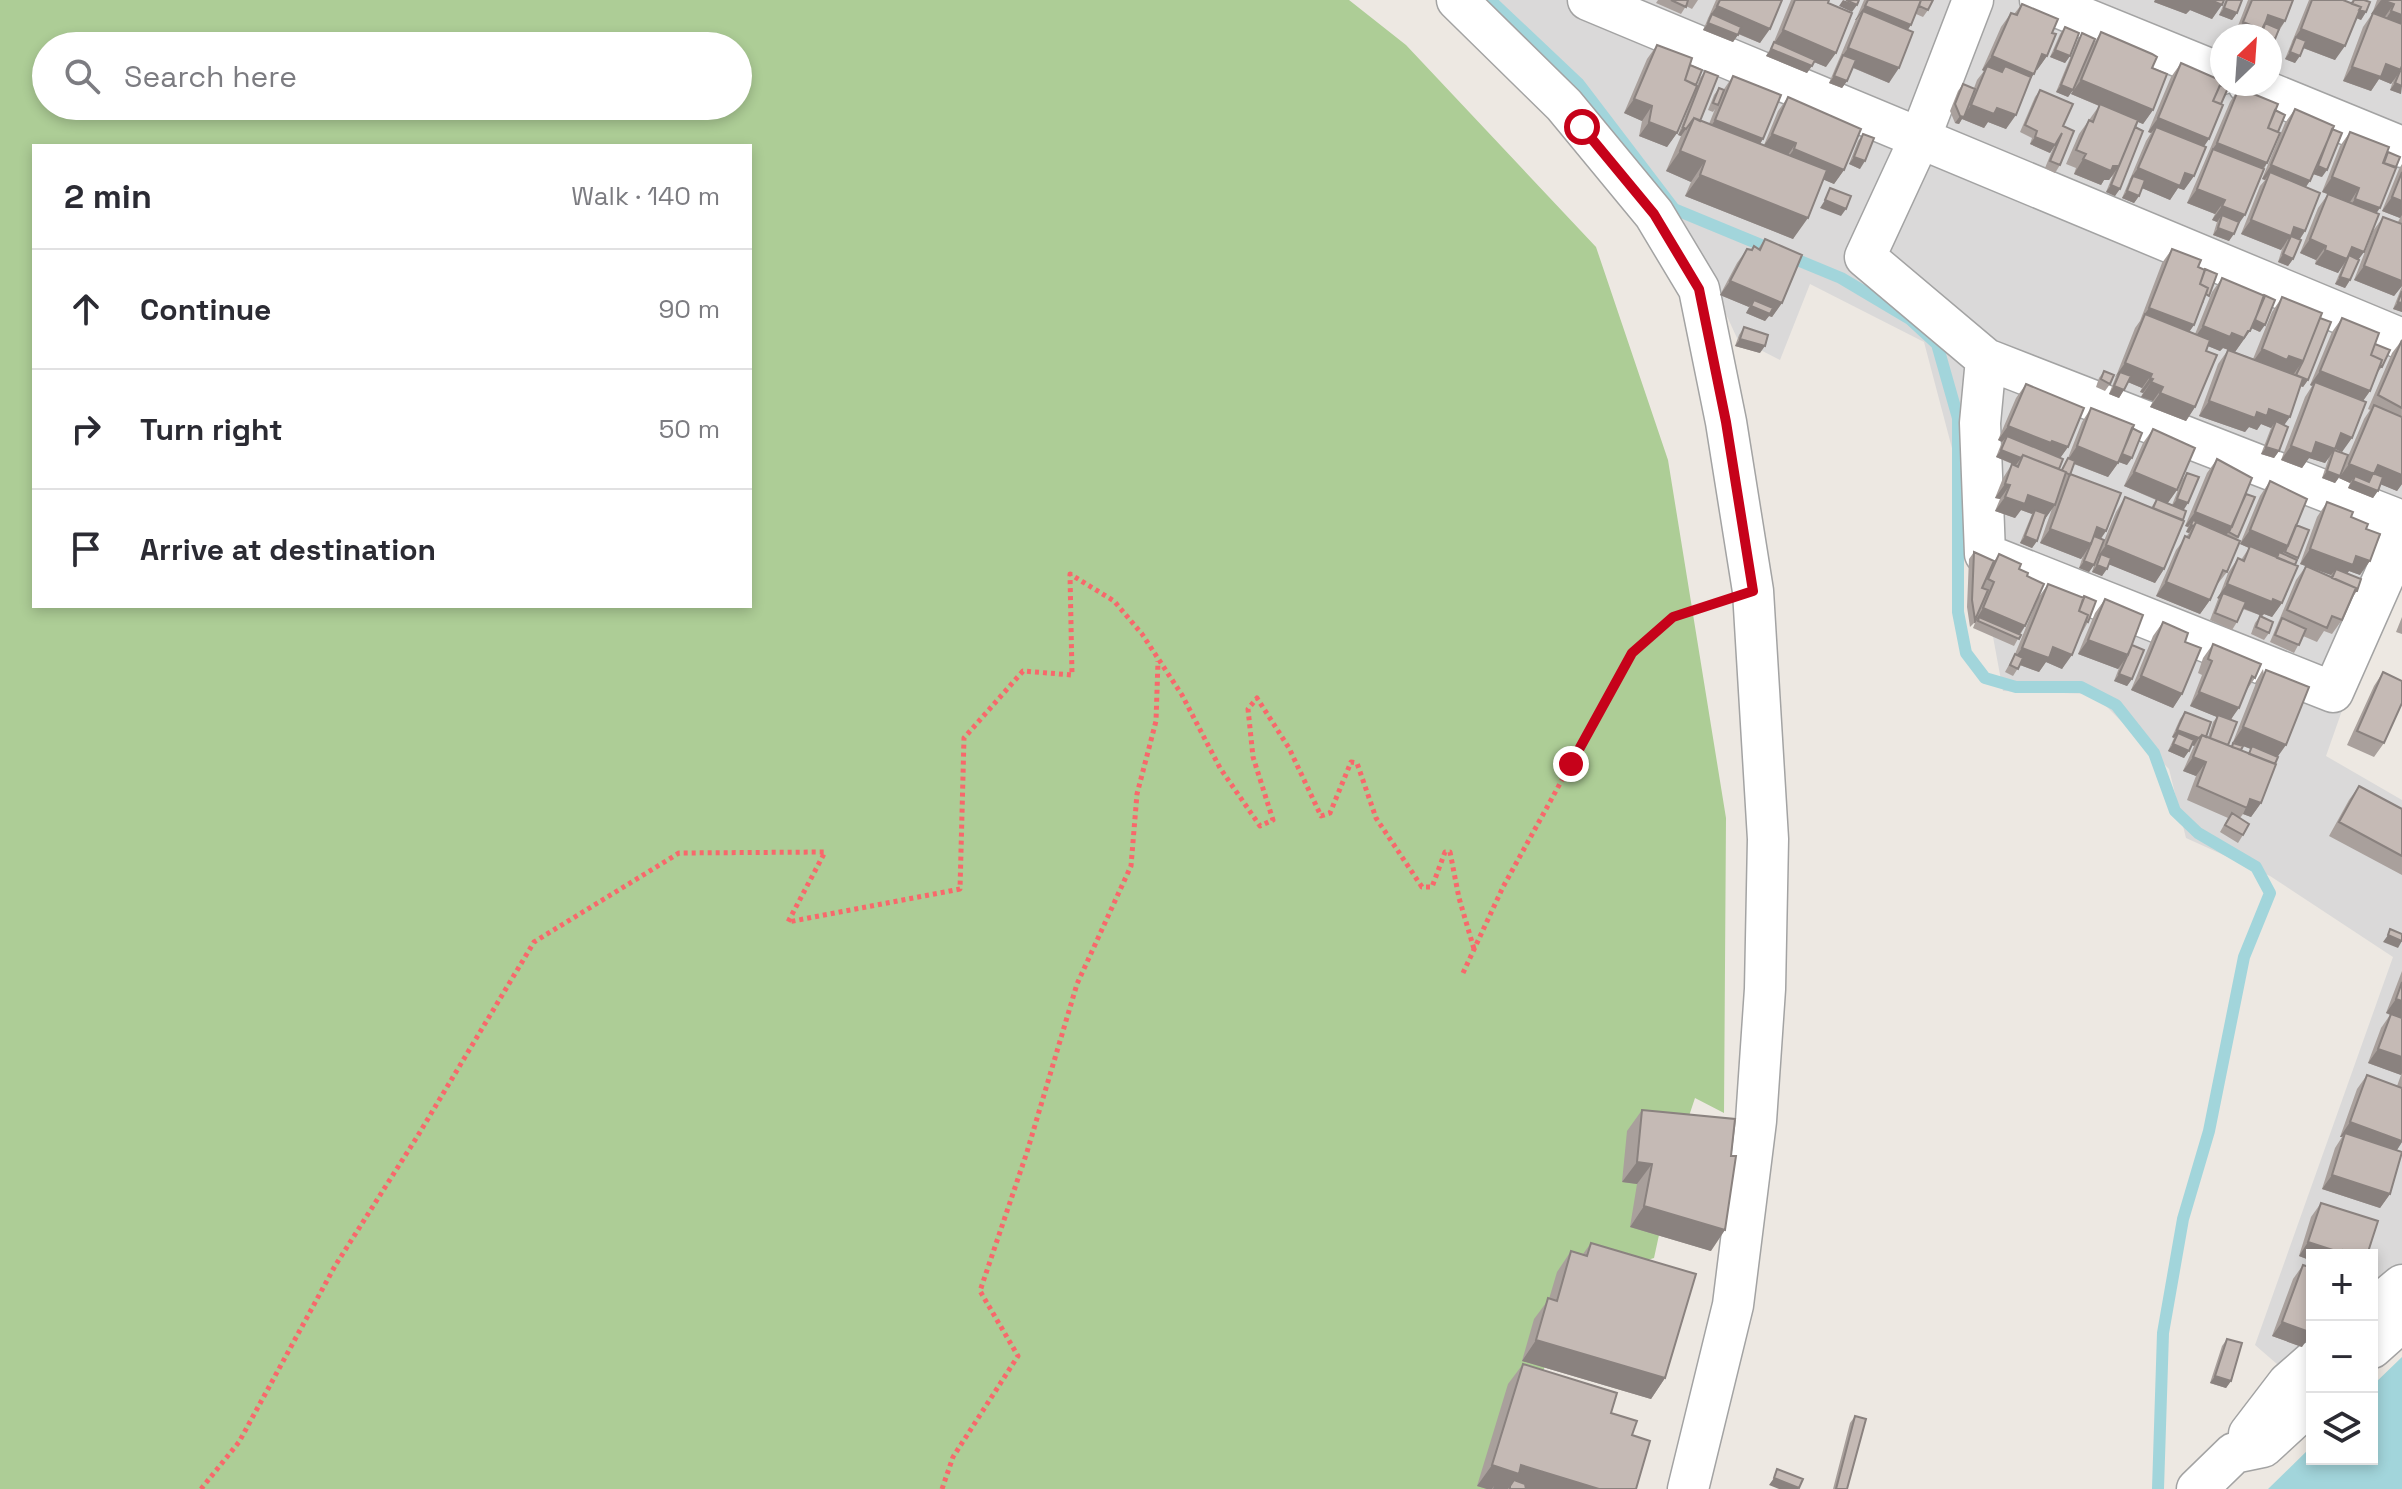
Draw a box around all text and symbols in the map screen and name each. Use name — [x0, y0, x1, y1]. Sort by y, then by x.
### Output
north arrow — [2210, 24, 2282, 96]
search box — [32, 32, 752, 120]
icon: search — [60, 54, 104, 98]
text: Search here — [124, 57, 297, 96]
route start — [1564, 109, 1600, 145]
text: 2 min — [64, 175, 152, 218]
text: Walk · 140 m — [571, 179, 720, 213]
icon: ahead — [64, 287, 108, 331]
text: Continue — [140, 290, 271, 329]
text: 90 m — [658, 292, 720, 326]
icon: right — [64, 407, 108, 451]
text: Turn right — [140, 410, 283, 449]
text: 50 m — [659, 412, 720, 446]
icon: arrive — [64, 527, 108, 571]
text: Arrive at destination — [140, 530, 436, 569]
route end — [1553, 746, 1589, 782]
map controls — [2306, 1249, 2378, 1465]
button: + — [2306, 1249, 2378, 1321]
button: − — [2306, 1321, 2378, 1393]
button: layers — [2306, 1393, 2378, 1465]

